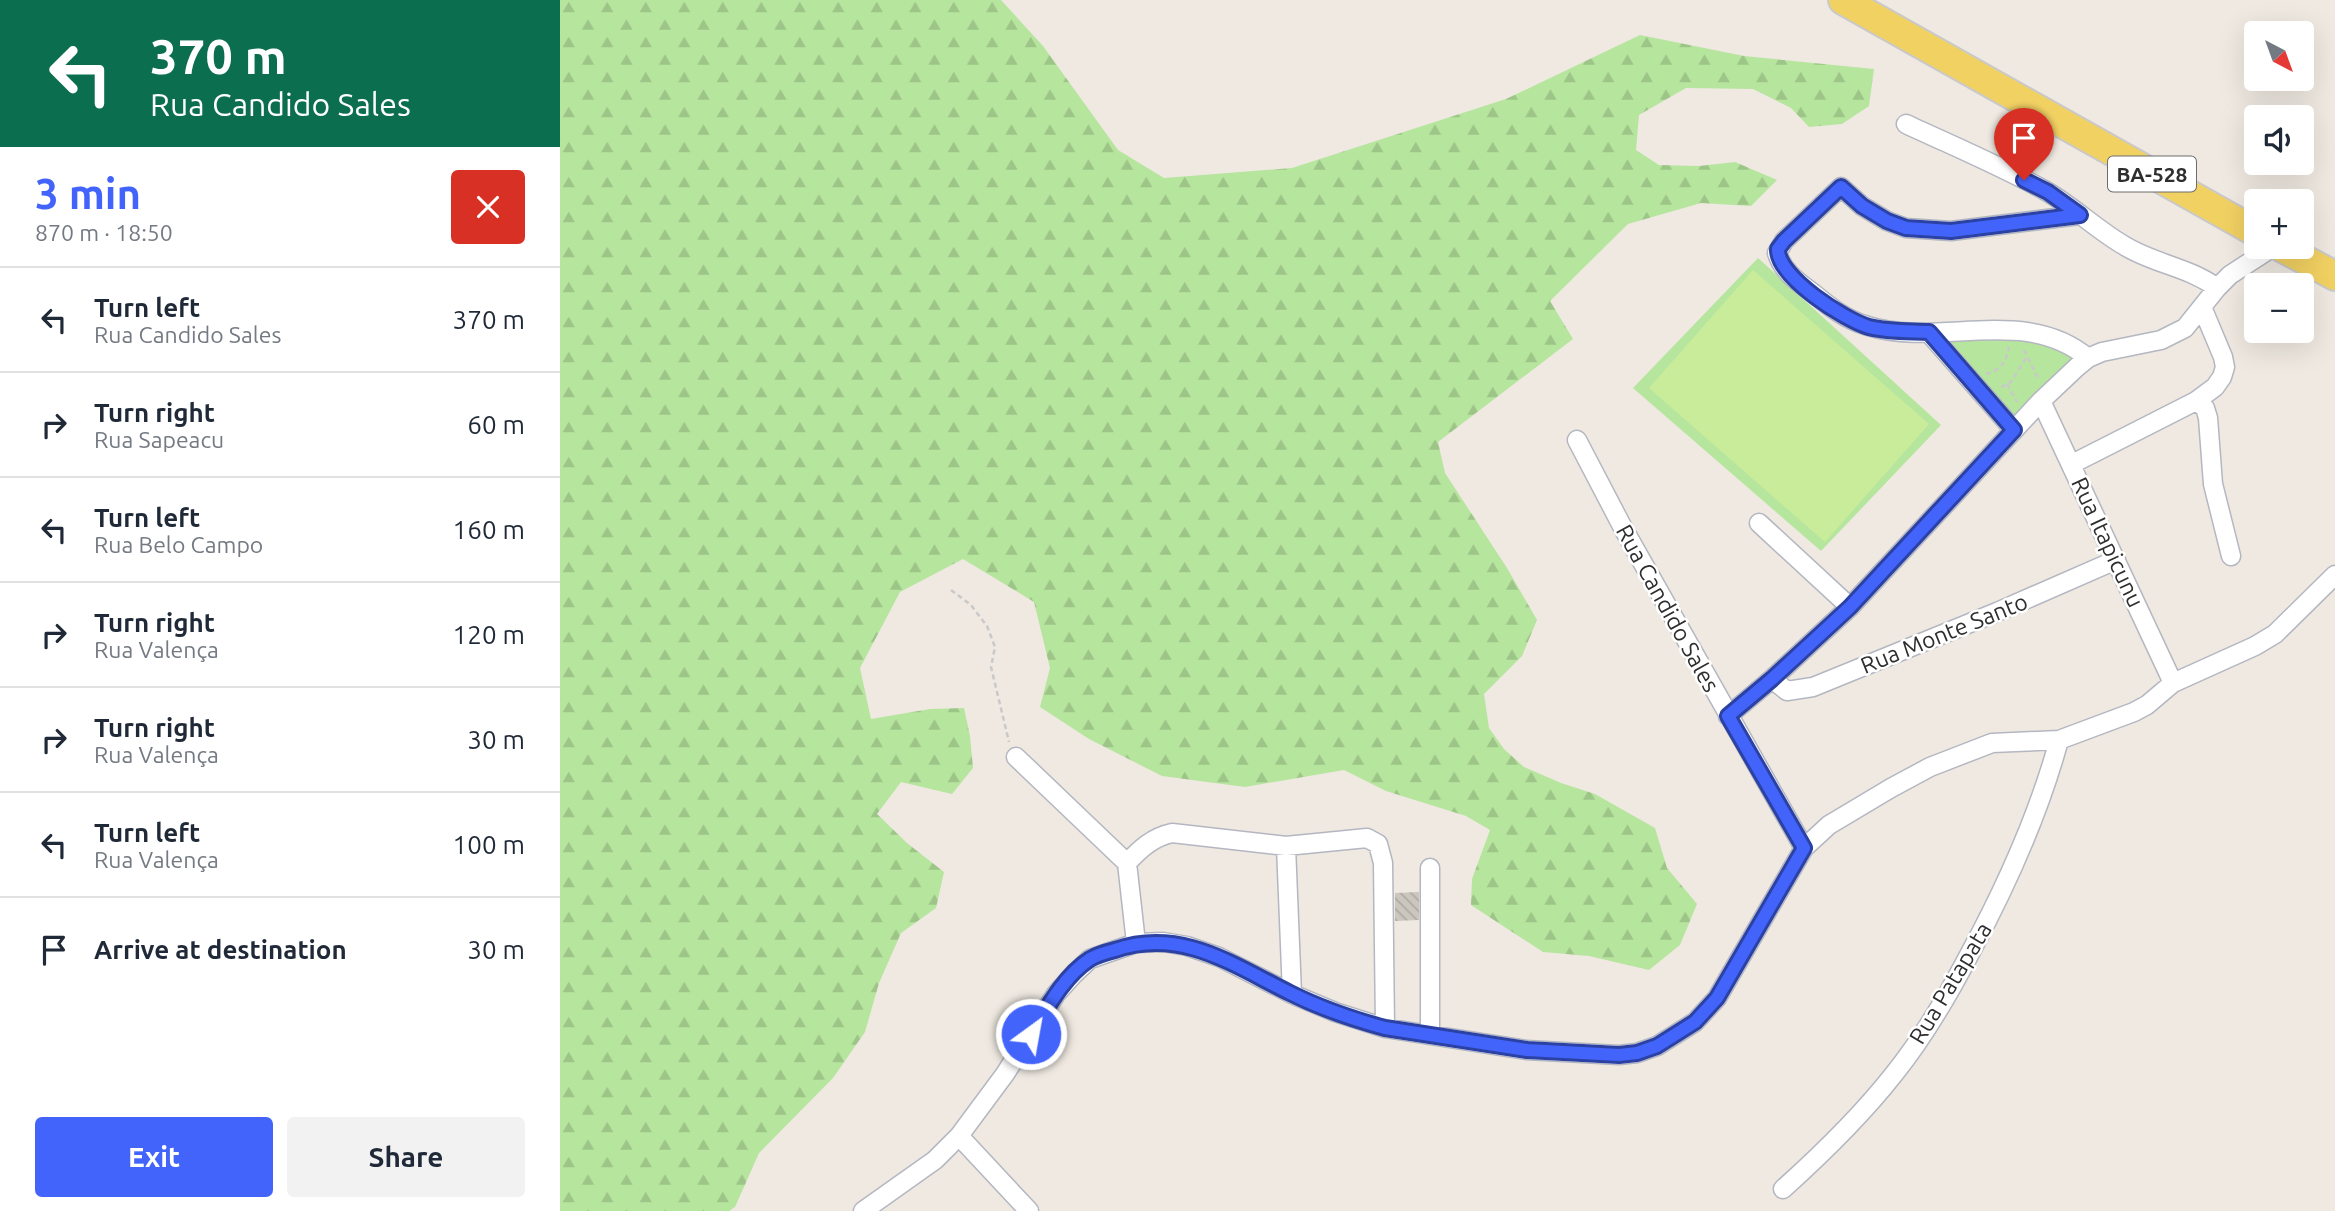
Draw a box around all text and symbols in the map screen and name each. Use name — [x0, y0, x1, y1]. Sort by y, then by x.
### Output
north arrow — [2244, 21, 2314, 91]
map controls — [2244, 21, 2314, 343]
icon: left — [35, 28, 126, 119]
text: 370 m — [150, 28, 287, 83]
text: Rua Candido Sales — [150, 86, 411, 122]
button: sound — [2244, 105, 2314, 175]
pin — [1994, 108, 2054, 180]
icon: arrive — [2005, 119, 2043, 157]
road number: BA-528 — [2108, 156, 2196, 192]
text: 3 min — [35, 170, 141, 217]
button: close — [451, 170, 525, 244]
button: + — [2244, 189, 2314, 259]
text: 870 m · 18:50 — [35, 220, 173, 245]
button: − — [2244, 273, 2314, 343]
text: Turn left — [94, 293, 200, 322]
icon: left — [35, 301, 73, 339]
text: 370 m — [453, 305, 525, 334]
text: Rua Candido Sales — [94, 322, 281, 347]
text: Turn right — [94, 398, 215, 427]
icon: right — [35, 406, 73, 444]
text: 60 m — [467, 410, 525, 439]
text: Rua Sapeacu — [94, 427, 224, 452]
street label: Rua Itapicunu — [2067, 473, 2149, 611]
text: Turn left — [94, 503, 200, 532]
icon: left — [35, 511, 73, 549]
text: 160 m — [453, 515, 525, 544]
street label: Rua Candido Sales — [1612, 520, 1724, 696]
text: Rua Belo Campo — [94, 532, 263, 557]
street label: Rua Monte Santo — [1857, 588, 2031, 678]
text: Turn right — [94, 608, 215, 637]
icon: right — [35, 616, 73, 654]
text: 120 m — [453, 620, 525, 649]
text: Rua Valença — [94, 637, 219, 662]
text: Turn right — [94, 713, 215, 742]
icon: right — [35, 721, 73, 759]
text: 30 m — [467, 725, 525, 754]
text: Rua Valença — [94, 742, 219, 767]
text: Turn left — [94, 818, 200, 847]
icon: left — [35, 826, 73, 864]
text: 100 m — [453, 830, 525, 859]
text: Rua Valença — [94, 847, 219, 872]
street label: Rua Patapata — [1904, 918, 1996, 1048]
icon: arrive — [35, 931, 73, 969]
text: Arrive at destination — [94, 935, 347, 964]
text: 30 m — [467, 935, 525, 964]
position arrow — [994, 997, 1068, 1071]
button: Exit — [35, 1117, 273, 1197]
button: Share — [287, 1117, 525, 1197]

